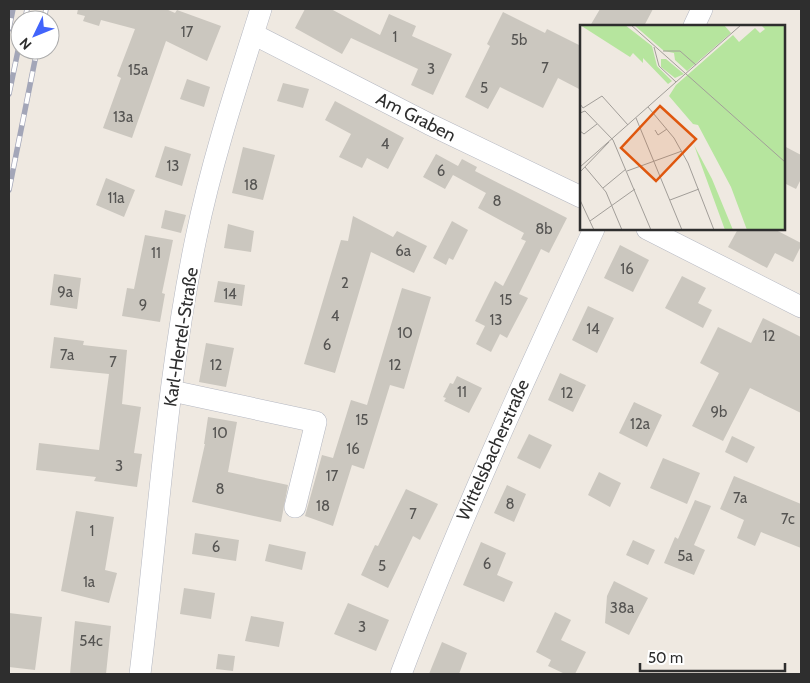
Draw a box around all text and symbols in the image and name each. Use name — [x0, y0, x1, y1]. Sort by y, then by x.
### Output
north arrow — [10, 10, 60, 60]
house number: 17 — [181, 23, 194, 41]
inset map — [580, 25, 785, 230]
house number: 1 — [393, 28, 397, 46]
house number: 5b — [511, 31, 527, 49]
text: N — [16, 34, 35, 54]
house number: 7 — [541, 59, 549, 77]
house number: 3 — [427, 60, 435, 78]
house number: 15a — [128, 61, 149, 79]
house number: 5 — [480, 79, 488, 97]
street label: Am Graben — [373, 88, 459, 146]
house number: 13a — [113, 108, 134, 126]
house number: 4 — [381, 135, 390, 153]
house number: 13 — [166, 157, 180, 175]
house number: 6 — [437, 162, 445, 180]
house number: 18 — [244, 176, 258, 194]
house number: 11a — [108, 189, 125, 207]
house number: 8 — [492, 192, 502, 210]
house number: 8b — [535, 220, 553, 238]
house number: 6a — [395, 242, 412, 260]
house number: 11 — [151, 244, 161, 262]
house number: 16 — [620, 260, 634, 278]
street label: Karl-Hertel-Straße — [159, 266, 203, 408]
house number: 2 — [341, 274, 349, 292]
house number: 9a — [57, 283, 74, 301]
house number: 14 — [223, 285, 237, 303]
house number: 15 — [499, 291, 513, 309]
house number: 9 — [139, 296, 147, 314]
house number: 4 — [331, 307, 340, 325]
house number: 13 — [489, 311, 503, 329]
house number: 14 — [586, 320, 600, 338]
house number: 10 — [397, 324, 413, 342]
house number: 12 — [763, 327, 776, 345]
house number: 6 — [323, 336, 331, 354]
house number: 7a — [60, 346, 75, 364]
house number: 7 — [109, 353, 117, 371]
house number: 12 — [210, 356, 223, 374]
house number: 12 — [389, 356, 402, 374]
street label: Wittelsbacherstraße — [452, 376, 534, 524]
house number: 11 — [457, 383, 467, 401]
house number: 12 — [561, 384, 574, 402]
house number: 9b — [711, 403, 727, 421]
house number: 15 — [355, 411, 369, 429]
house number: 12a — [630, 415, 651, 433]
house number: 10 — [212, 424, 228, 442]
house number: 16 — [346, 440, 360, 458]
house number: 3 — [115, 457, 123, 475]
house number: 17 — [326, 467, 339, 485]
house number: 8 — [215, 480, 225, 498]
house number: 7a — [733, 489, 748, 507]
house number: 8 — [505, 495, 515, 513]
house number: 18 — [316, 497, 330, 515]
house number: 7 — [409, 505, 417, 523]
house number: 7c — [781, 510, 795, 528]
house number: 1 — [90, 522, 94, 540]
house number: 6 — [212, 538, 220, 556]
house number: 5a — [677, 547, 693, 565]
house number: 6 — [483, 555, 491, 573]
house number: 5 — [378, 557, 386, 575]
house number: 1a — [83, 573, 96, 591]
house number: 38a — [610, 599, 635, 617]
house number: 3 — [358, 618, 366, 636]
house number: 54c — [79, 632, 103, 650]
scale bar — [640, 640, 785, 672]
text: 50 m — [648, 649, 683, 667]

